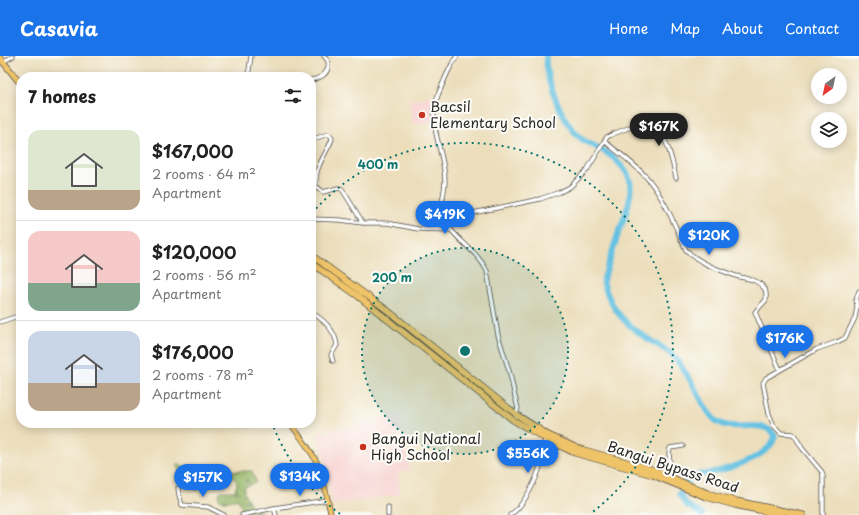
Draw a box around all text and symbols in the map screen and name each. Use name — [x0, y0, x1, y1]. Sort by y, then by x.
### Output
text: Casavia — [20, 14, 98, 42]
text: Home — [609, 18, 648, 39]
text: Map — [670, 18, 700, 39]
text: About — [722, 18, 763, 39]
text: Contact — [785, 18, 839, 39]
north arrow — [811, 68, 847, 104]
map controls — [811, 68, 847, 148]
text: 7 homes — [28, 83, 96, 109]
icon: filters — [282, 85, 304, 107]
place label: Bacsil Elementary School — [430, 96, 556, 133]
marker: Bacsil Elementary School — [417, 110, 427, 120]
button: layers — [811, 112, 847, 148]
pin: $167K — [631, 113, 687, 147]
text: $167K — [639, 116, 679, 135]
text: $167,000 — [152, 138, 233, 164]
icon: home — [60, 146, 108, 194]
text: 400 m — [358, 155, 398, 173]
text: 2 rooms · 64 m² — [152, 164, 256, 183]
text: Apartment — [152, 183, 221, 202]
pin: $419K — [417, 201, 473, 235]
text: $419K — [425, 204, 465, 223]
pin: $120K — [681, 222, 737, 256]
text: $120K — [688, 225, 730, 244]
text: $120,000 — [152, 239, 236, 265]
icon: home — [60, 247, 108, 295]
text: 2 rooms · 56 m² — [152, 265, 256, 284]
text: 200 m — [372, 268, 412, 286]
text: Apartment — [152, 284, 221, 303]
pin: $176K — [757, 325, 813, 359]
text: $176K — [765, 328, 805, 347]
text: $176,000 — [152, 339, 234, 365]
centre of rings — [458, 344, 472, 358]
icon: home — [60, 347, 108, 395]
text: 2 rooms · 78 m² — [152, 365, 254, 384]
text: Apartment — [152, 384, 221, 403]
place label: Bangui National High School — [371, 428, 481, 465]
street label: Bangui Bypass Road — [605, 435, 742, 498]
pin: $556K — [500, 440, 556, 474]
marker: Bangui National High School — [358, 442, 368, 452]
text: $556K — [506, 443, 550, 462]
pin: $134K — [272, 463, 328, 497]
pin: $157K — [175, 464, 231, 498]
text: $134K — [279, 466, 321, 485]
text: $157K — [183, 467, 223, 486]

